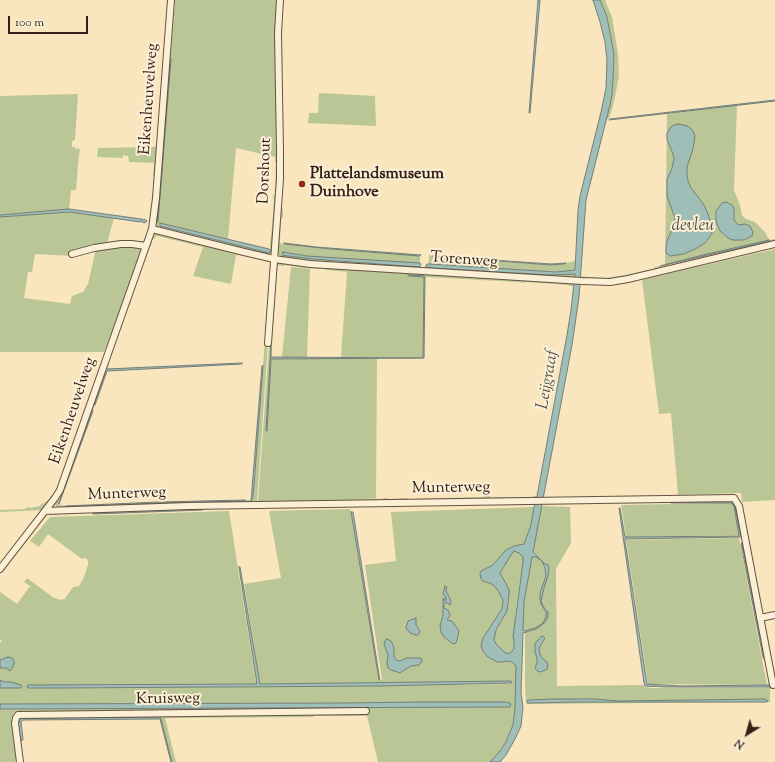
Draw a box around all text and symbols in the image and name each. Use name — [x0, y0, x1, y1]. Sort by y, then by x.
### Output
scale bar — [10, 8, 90, 34]
text: 100 m — [15, 14, 44, 32]
street label: Eikenheuvelweg — [137, 43, 163, 155]
street label: Dorshout — [255, 137, 277, 205]
place label: Plattelandsmuseum Duinhove — [310, 165, 444, 203]
marker: Plattelandsmuseum Duinhove — [297, 179, 307, 189]
water label: devleu — [672, 217, 714, 237]
street label: Torenweg — [430, 249, 498, 273]
water label: Leijgraaf — [534, 349, 564, 411]
street label: Eikenheuvelweg — [47, 355, 101, 467]
street label: Munterweg — [412, 479, 490, 499]
street label: Munterweg — [87, 484, 167, 506]
street label: Kruisweg — [136, 690, 200, 710]
north arrow — [727, 714, 767, 754]
text: N — [731, 735, 748, 753]

